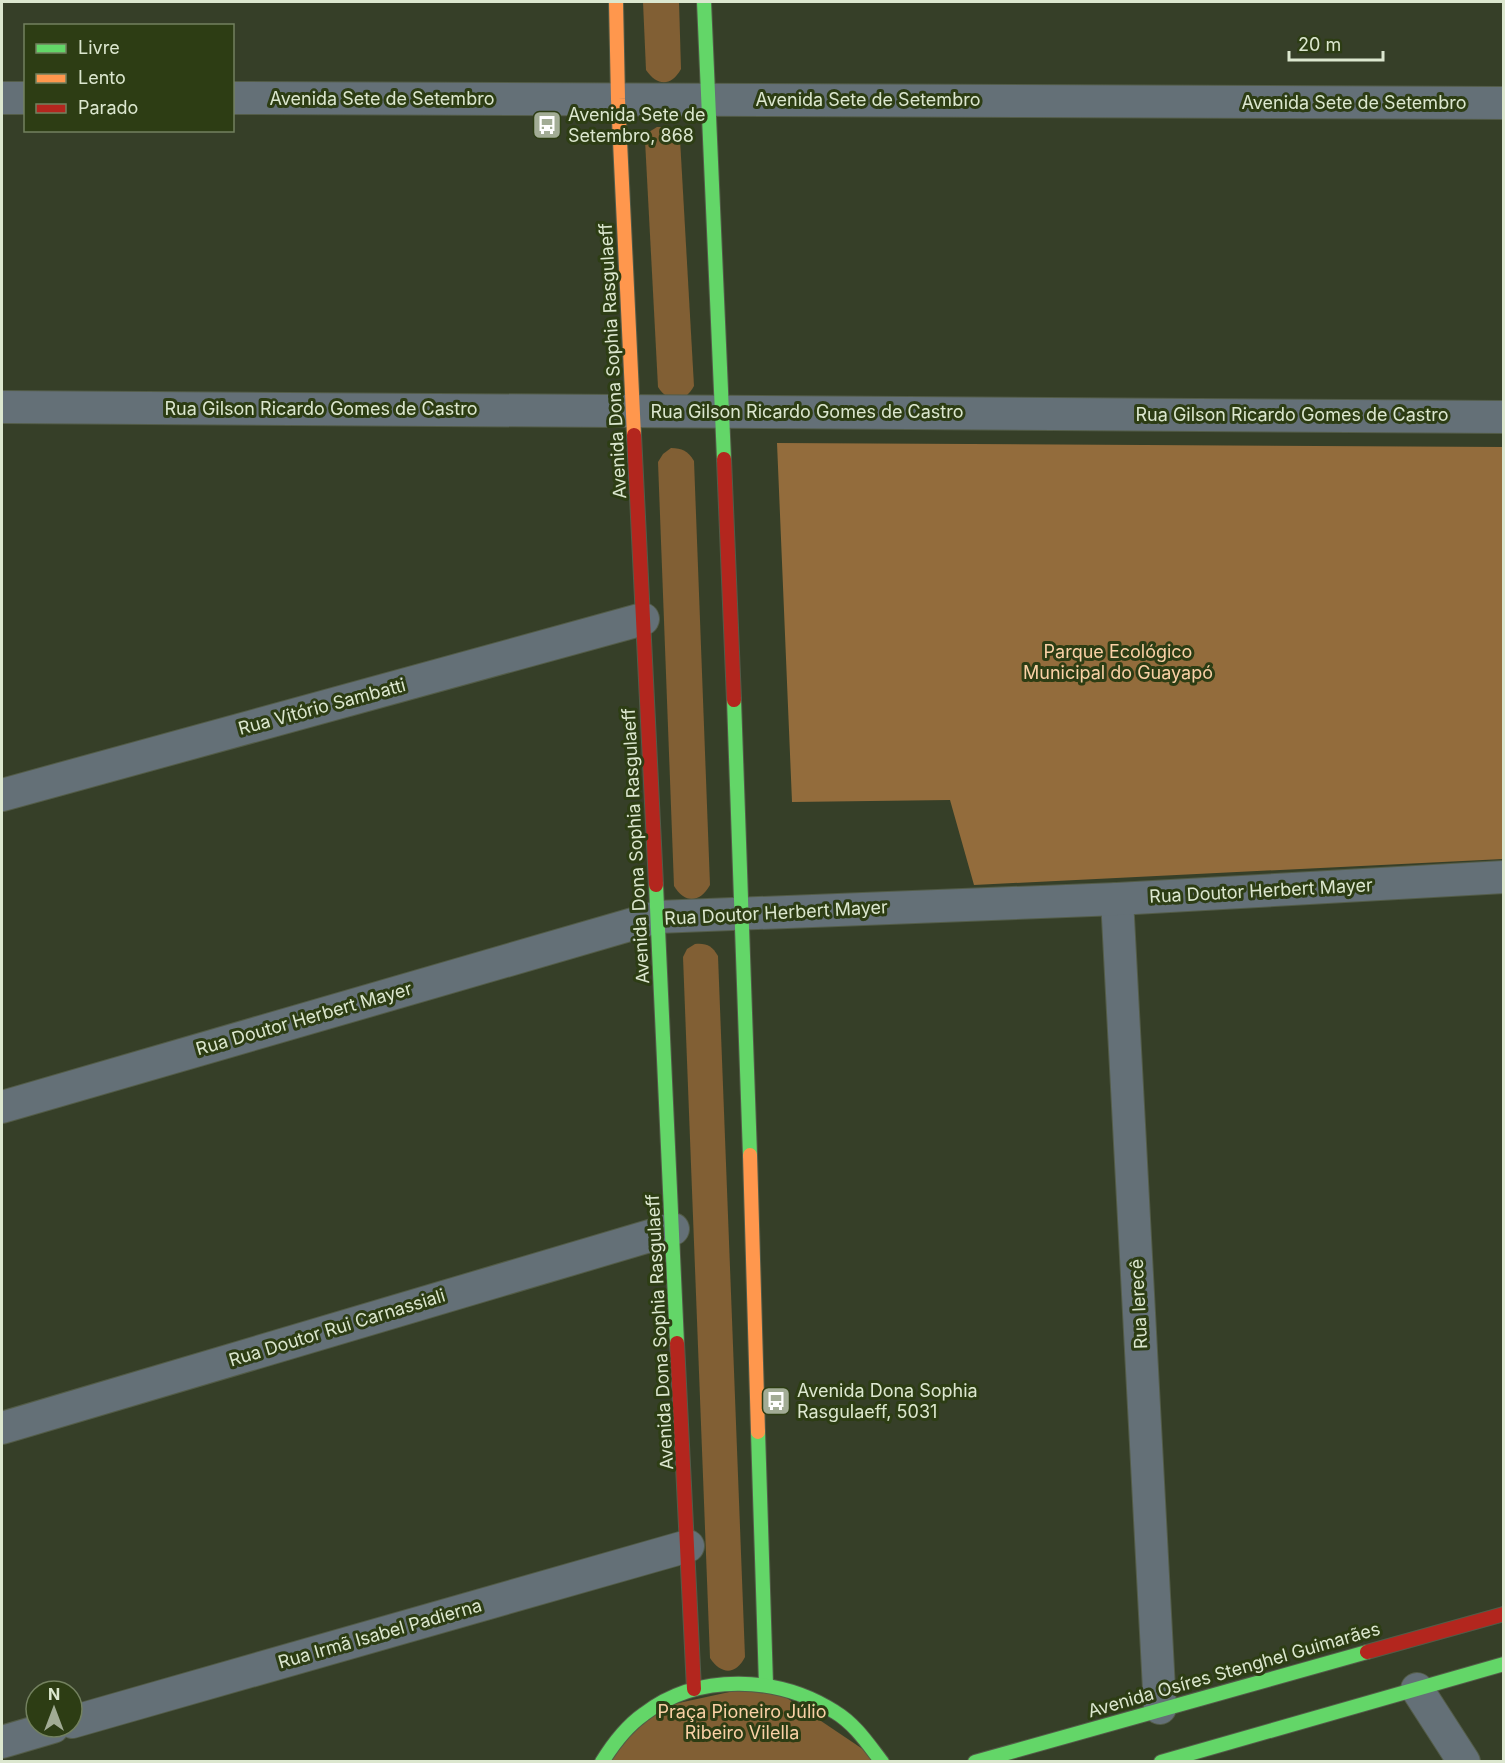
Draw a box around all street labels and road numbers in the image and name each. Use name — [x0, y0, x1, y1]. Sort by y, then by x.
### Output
street label: Avenida Sete de Setembro — [270, 88, 494, 109]
street label: Avenida Sete de Setembro — [756, 89, 980, 110]
street label: Avenida Sete de Setembro — [1242, 92, 1466, 113]
street label: Avenida Dona Sophia Rasgulaeff — [595, 222, 630, 499]
street label: Rua Gilson Ricardo Gomes de Castro — [165, 398, 477, 419]
street label: Rua Gilson Ricardo Gomes de Castro — [651, 401, 963, 422]
street label: Rua Gilson Ricardo Gomes de Castro — [1136, 404, 1448, 425]
street label: Rua Vitório Sambatti — [236, 674, 408, 739]
street label: Avenida Dona Sophia Rasgulaeff — [618, 707, 653, 984]
street label: Rua Doutor Herbert Mayer — [1149, 874, 1373, 907]
street label: Rua Doutor Herbert Mayer — [664, 896, 888, 929]
street label: Rua Doutor Herbert Mayer — [193, 978, 415, 1059]
street label: Avenida Dona Sophia Rasgulaeff — [642, 1193, 677, 1470]
street label: Rua Ierecê — [1126, 1258, 1151, 1350]
street label: Rua Doutor Rui Carnassiali — [226, 1285, 448, 1370]
street label: Rua Irmã Isabel Padierna — [276, 1594, 484, 1673]
street label: Avenida Osíres Stenghel Guimarães — [1085, 1618, 1382, 1721]

